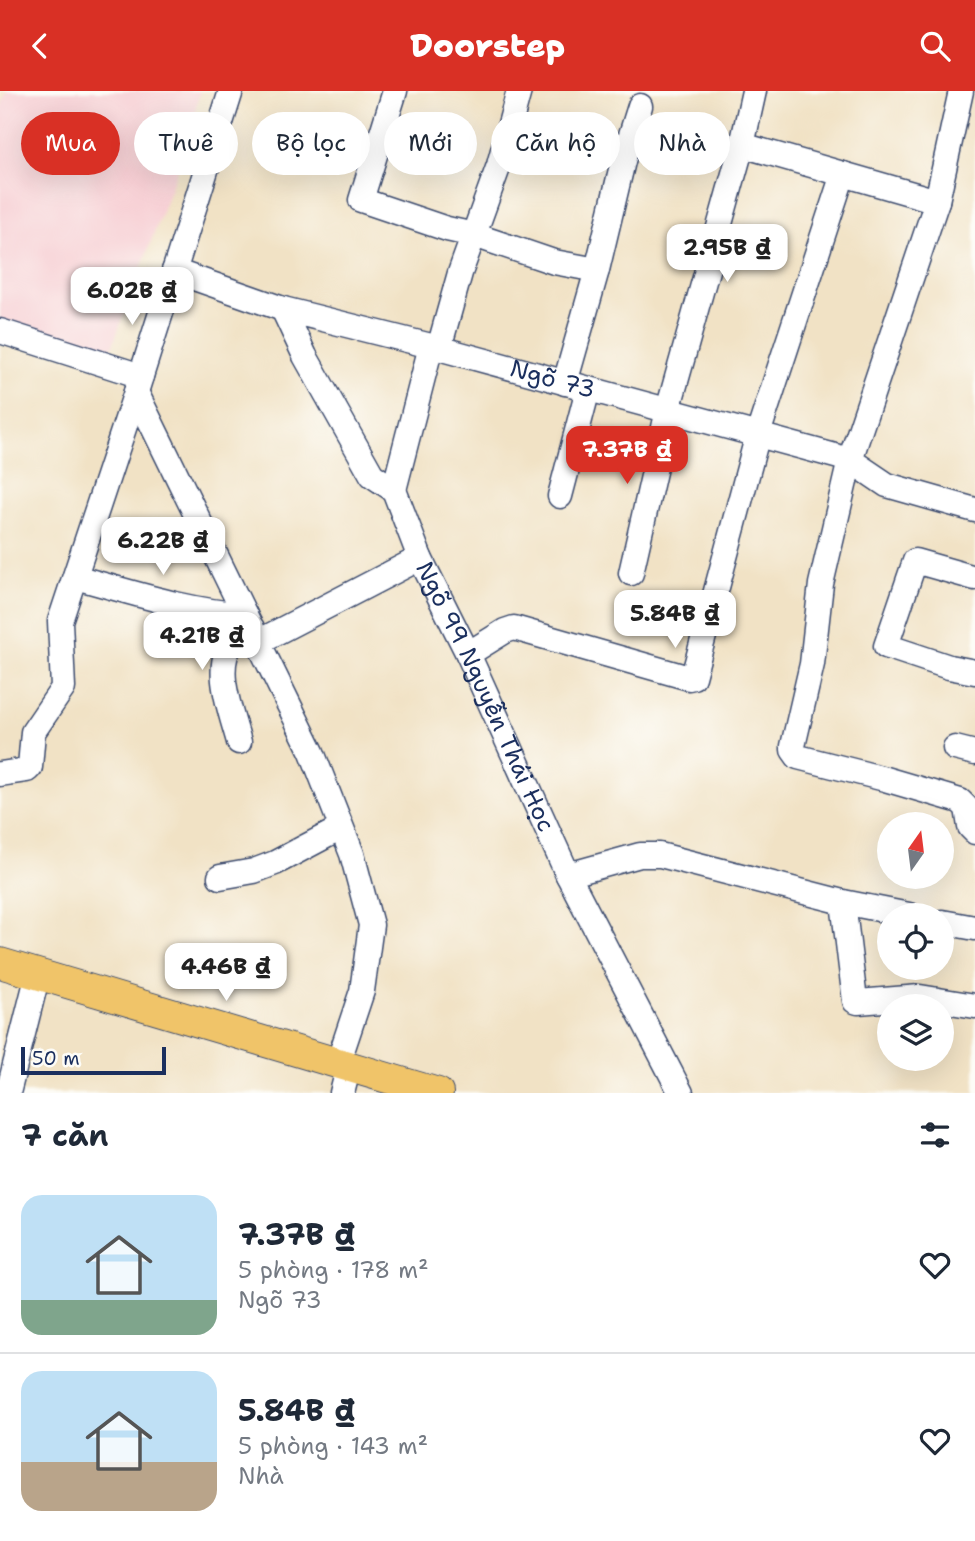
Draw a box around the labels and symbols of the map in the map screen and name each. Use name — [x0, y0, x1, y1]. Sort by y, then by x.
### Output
pin: 2.95B ₫ — [662, 225, 792, 284]
pin: 6.02B ₫ — [67, 267, 197, 327]
street label: Ngõ 73 — [506, 352, 599, 406]
pin: 7.37B ₫ — [562, 427, 692, 486]
pin: 6.22B ₫ — [98, 517, 228, 577]
street label: Ngõ 99 Nguyễn Thái Học — [408, 556, 562, 837]
pin: 5.84B ₫ — [610, 591, 740, 650]
pin: 4.21B ₫ — [137, 613, 267, 672]
north arrow — [877, 812, 954, 889]
pin: 4.46B ₫ — [161, 943, 291, 1003]
scale bar — [21, 1044, 166, 1076]

